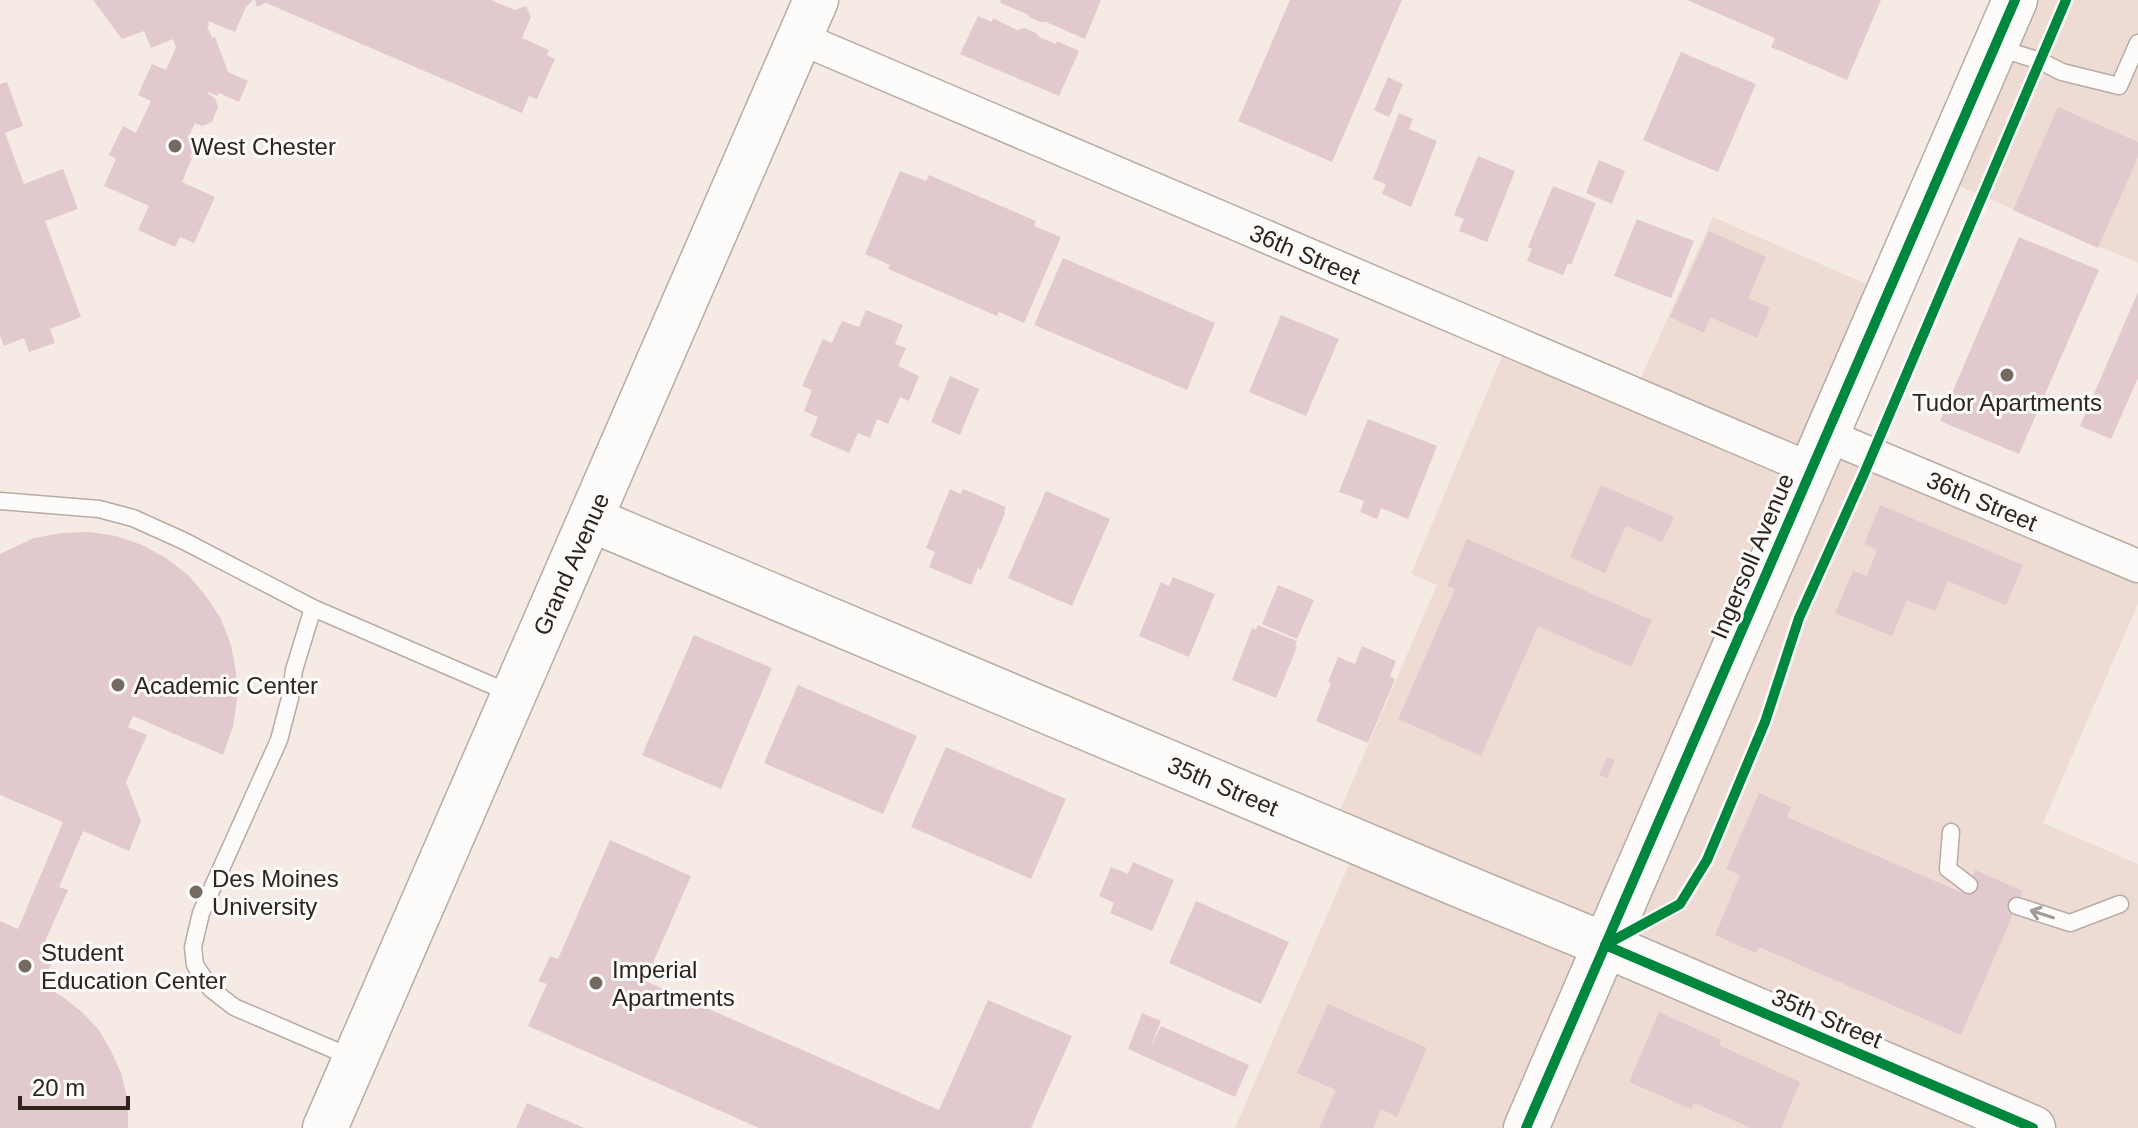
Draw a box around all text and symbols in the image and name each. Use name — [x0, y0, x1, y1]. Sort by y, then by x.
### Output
place label: West Chester — [191, 133, 336, 160]
marker: West Chester — [166, 137, 184, 155]
street label: 36th Street — [1246, 219, 1365, 289]
marker: Tudor Apartments — [1998, 366, 2016, 384]
place label: Tudor Apartments — [1912, 389, 2102, 416]
street label: 36th Street — [1923, 466, 2042, 536]
street label: Ingersoll Avenue — [1705, 469, 1799, 643]
street label: Grand Avenue — [528, 489, 614, 639]
place label: Academic Center — [134, 672, 318, 699]
marker: Academic Center — [109, 676, 127, 694]
street label: 35th Street — [1164, 751, 1283, 821]
place label: Des Moines University — [212, 865, 339, 920]
marker: Des Moines University — [187, 883, 205, 901]
one-way arrow — [2030, 906, 2055, 921]
place label: Student Education Center — [41, 939, 226, 994]
place label: Imperial Apartments — [612, 956, 735, 1011]
marker: Student Education Center — [16, 957, 34, 975]
marker: Imperial Apartments — [587, 974, 605, 992]
street label: 35th Street — [1768, 983, 1887, 1053]
scale bar — [20, 1060, 128, 1110]
text: 20 m — [32, 1074, 85, 1101]

